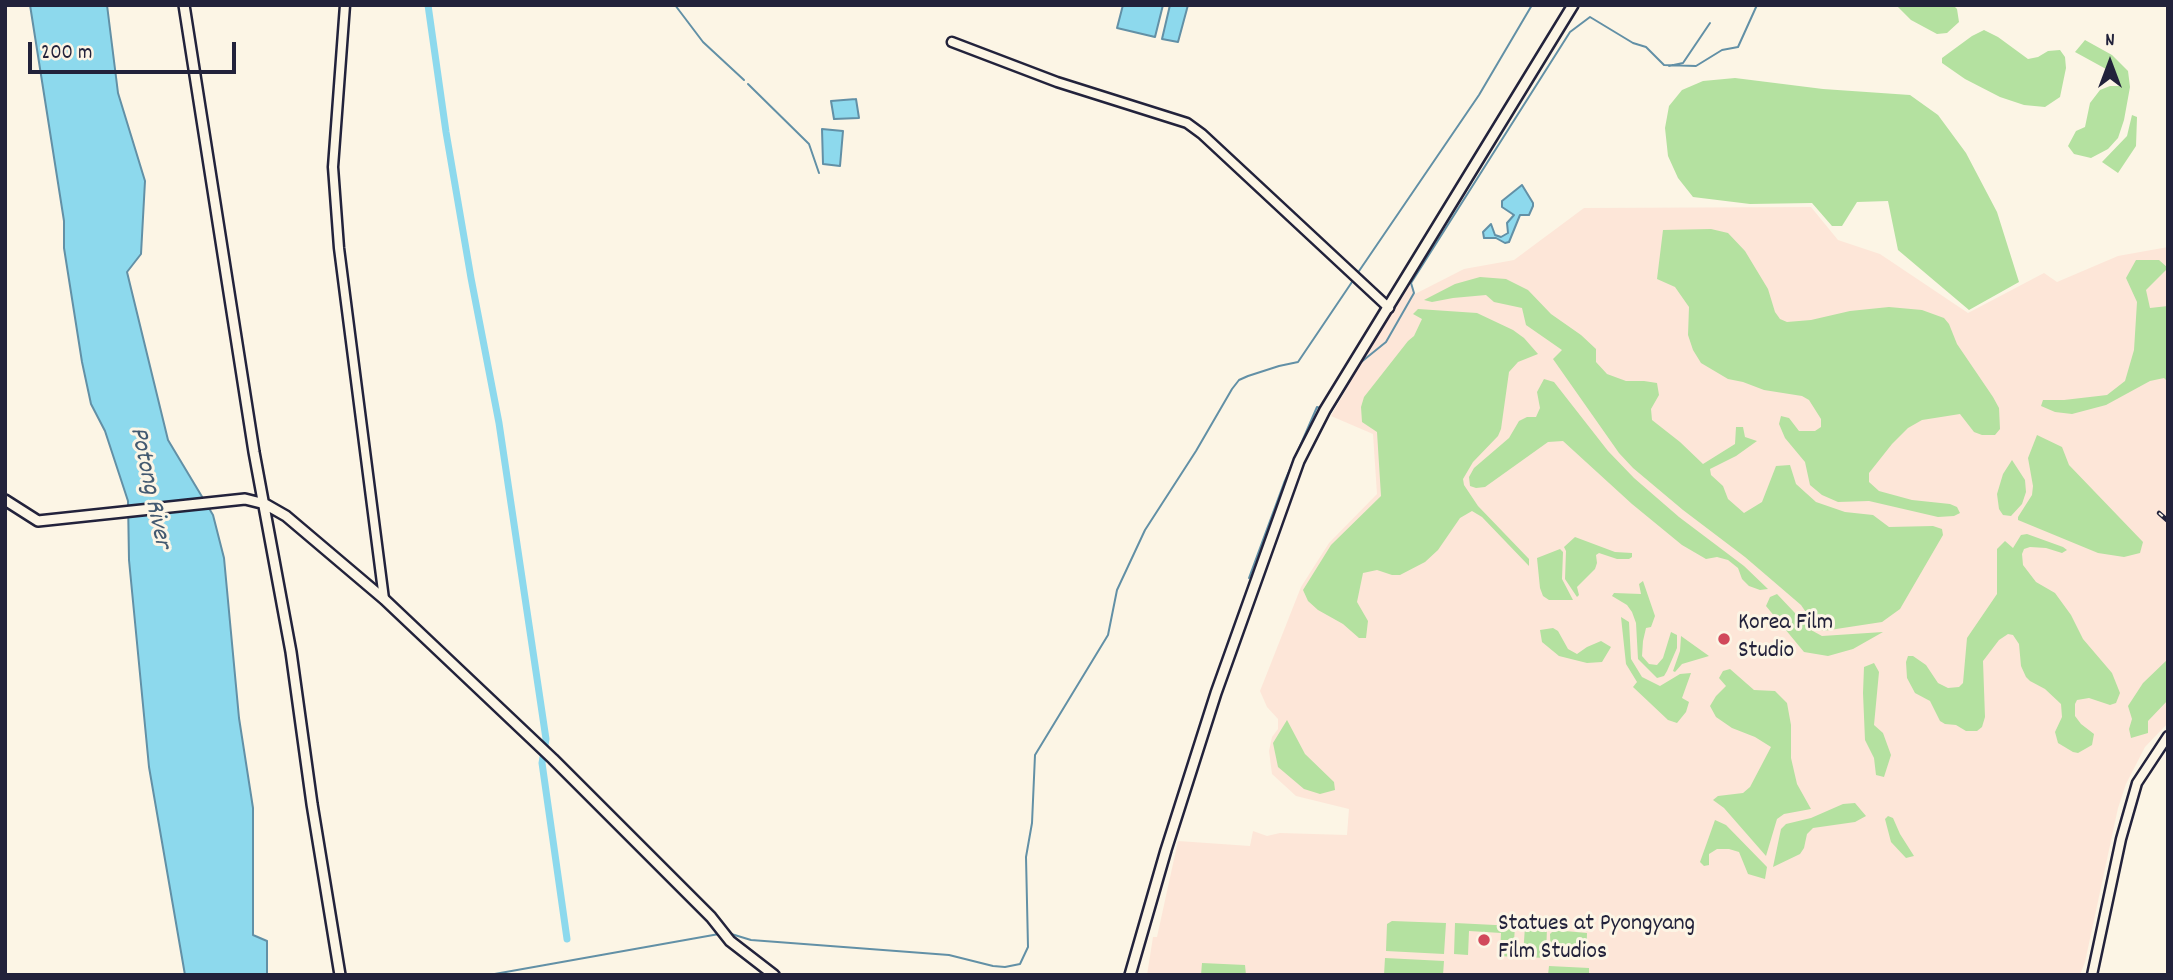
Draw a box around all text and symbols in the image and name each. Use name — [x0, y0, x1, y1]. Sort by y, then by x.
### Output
scale bar — [32, 28, 240, 72]
north arrow — [2075, 28, 2145, 98]
text: N — [2105, 28, 2115, 55]
text: 200 m — [41, 39, 92, 69]
water label: Potong River — [120, 424, 176, 552]
place label: Korea Film Studio — [1738, 611, 1833, 667]
marker: Korea Film Studio — [1716, 631, 1732, 647]
place label: Statues at Pyongyang Film Studios — [1498, 912, 1695, 968]
marker: Statues at Pyongyang Film Studios — [1476, 932, 1492, 948]

